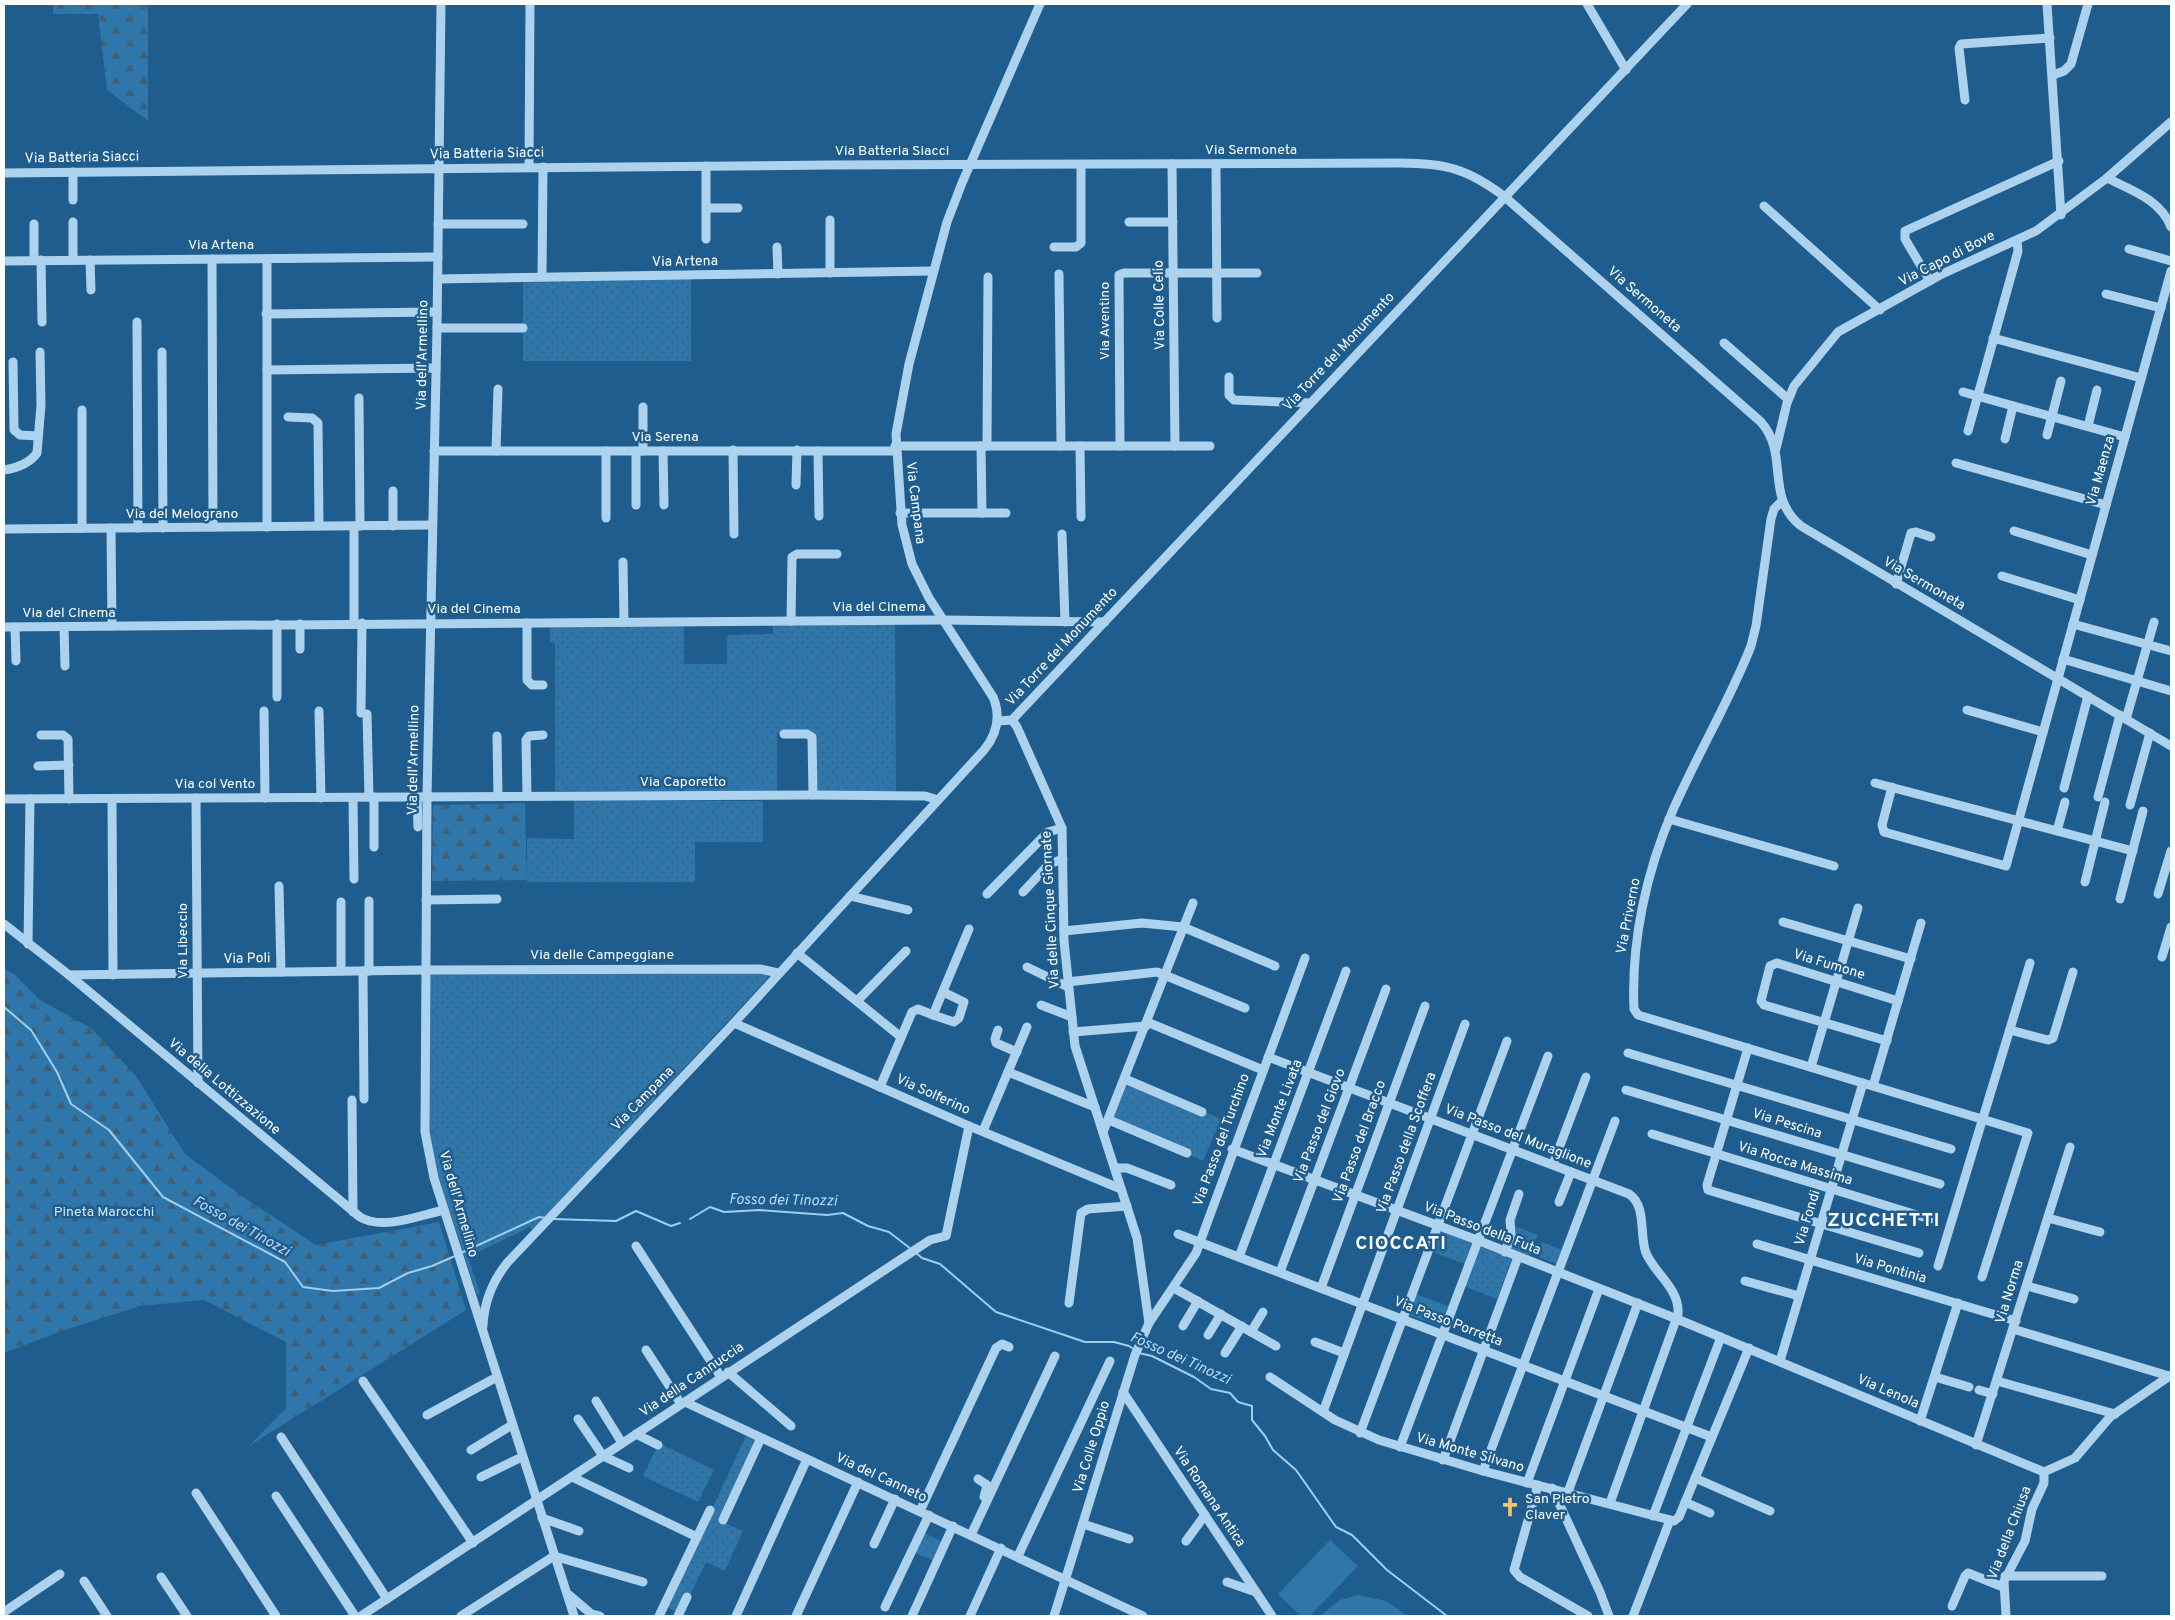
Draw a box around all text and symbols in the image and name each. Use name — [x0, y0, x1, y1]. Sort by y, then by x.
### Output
street label: Via Sermoneta — [1205, 142, 1297, 159]
street label: Via Batteria Siacci — [835, 143, 949, 160]
street label: Via Batteria Siacci — [430, 145, 544, 163]
street label: Via Batteria Siacci — [25, 149, 139, 167]
street label: Via Capo di Bove — [1896, 227, 1998, 291]
street label: Via Artena — [188, 237, 254, 254]
street label: Via Artena — [652, 253, 718, 271]
street label: Via Colle Celio — [1151, 260, 1169, 350]
street label: Via Sermoneta — [1604, 263, 1684, 337]
street label: Via Aventino — [1097, 282, 1114, 360]
street label: Via Torre del Monumento — [1279, 289, 1399, 415]
street label: Via dell'Armellino — [414, 300, 432, 410]
street label: Via Serena — [631, 429, 699, 446]
street label: Via Maenza — [2083, 434, 2119, 508]
street label: Via Campana — [902, 461, 928, 545]
street label: Via del Melograno — [126, 506, 239, 523]
street label: Via Sermoneta — [1880, 554, 1968, 614]
street label: Via Torre del Monumento — [1002, 584, 1122, 710]
street label: Via del Cinema — [832, 599, 926, 616]
street label: Via del Cinema — [427, 601, 521, 618]
street label: Via del Cinema — [22, 605, 116, 622]
street label: Via dell'Armellino — [405, 705, 423, 815]
street label: Via Caporetto — [640, 774, 726, 791]
street label: Via col Vento — [175, 776, 256, 793]
street label: Via delle Cinque Giornate — [1038, 831, 1064, 989]
street label: Via Priverno — [1613, 876, 1645, 955]
street label: Via Libeccio — [175, 903, 192, 979]
street label: Via Fumone — [1791, 946, 1867, 984]
street label: Via delle Campeggiane — [530, 947, 674, 964]
street label: Via Poli — [223, 950, 271, 968]
street label: Via della Lottizzazione — [164, 1035, 284, 1139]
street label: Via Monte Livata — [1253, 1057, 1307, 1161]
street label: Via Campana — [608, 1063, 678, 1135]
street label: Via Passo del Giovo — [1290, 1066, 1350, 1186]
street label: Via Passo della Scoffera — [1373, 1070, 1441, 1216]
street label: Via Solferino — [893, 1071, 973, 1119]
street label: Via Passo del Turchino — [1190, 1071, 1254, 1209]
street label: Via Passo del Bracco — [1330, 1078, 1390, 1206]
street label: Via Passo del Muraglione — [1442, 1101, 1594, 1173]
street label: Via Pescina — [1750, 1105, 1824, 1143]
street label: Via Rocca Massima — [1736, 1138, 1854, 1190]
street label: Via dell'Armellino — [435, 1149, 481, 1260]
street label: Via Fondi — [1791, 1188, 1825, 1248]
water label: Fosso dei Tinozzi — [729, 1191, 839, 1211]
water label: Fosso dei Tinozzi — [189, 1192, 294, 1262]
street label: Via Passo della Futa — [1421, 1199, 1543, 1259]
park label: Pineta Marocchi — [54, 1204, 154, 1221]
district label: ZUCCHETTI — [1828, 1209, 1940, 1233]
district label: CIOCCATI — [1355, 1232, 1447, 1256]
street label: Via Pontinia — [1852, 1250, 1928, 1288]
street label: Via Norma — [1992, 1258, 2028, 1326]
street label: Via Passo Porretta — [1391, 1293, 1505, 1351]
water label: Fosso dei Tinozzi — [1127, 1328, 1234, 1390]
street label: Via della Cannuccia — [637, 1339, 747, 1421]
street label: Via Lenola — [1854, 1371, 1922, 1413]
street label: Via Colle Oppio — [1070, 1399, 1114, 1495]
street label: Via Monte Silvano — [1414, 1429, 1526, 1477]
street label: Via Romana Antica — [1169, 1444, 1249, 1550]
street label: Via del Canneto — [833, 1449, 930, 1507]
street label: Via della Chiusa — [1984, 1484, 2036, 1582]
place label: San Pietro Claver — [1525, 1491, 1590, 1524]
church icon: San Pietro Claver — [1499, 1496, 1521, 1518]

